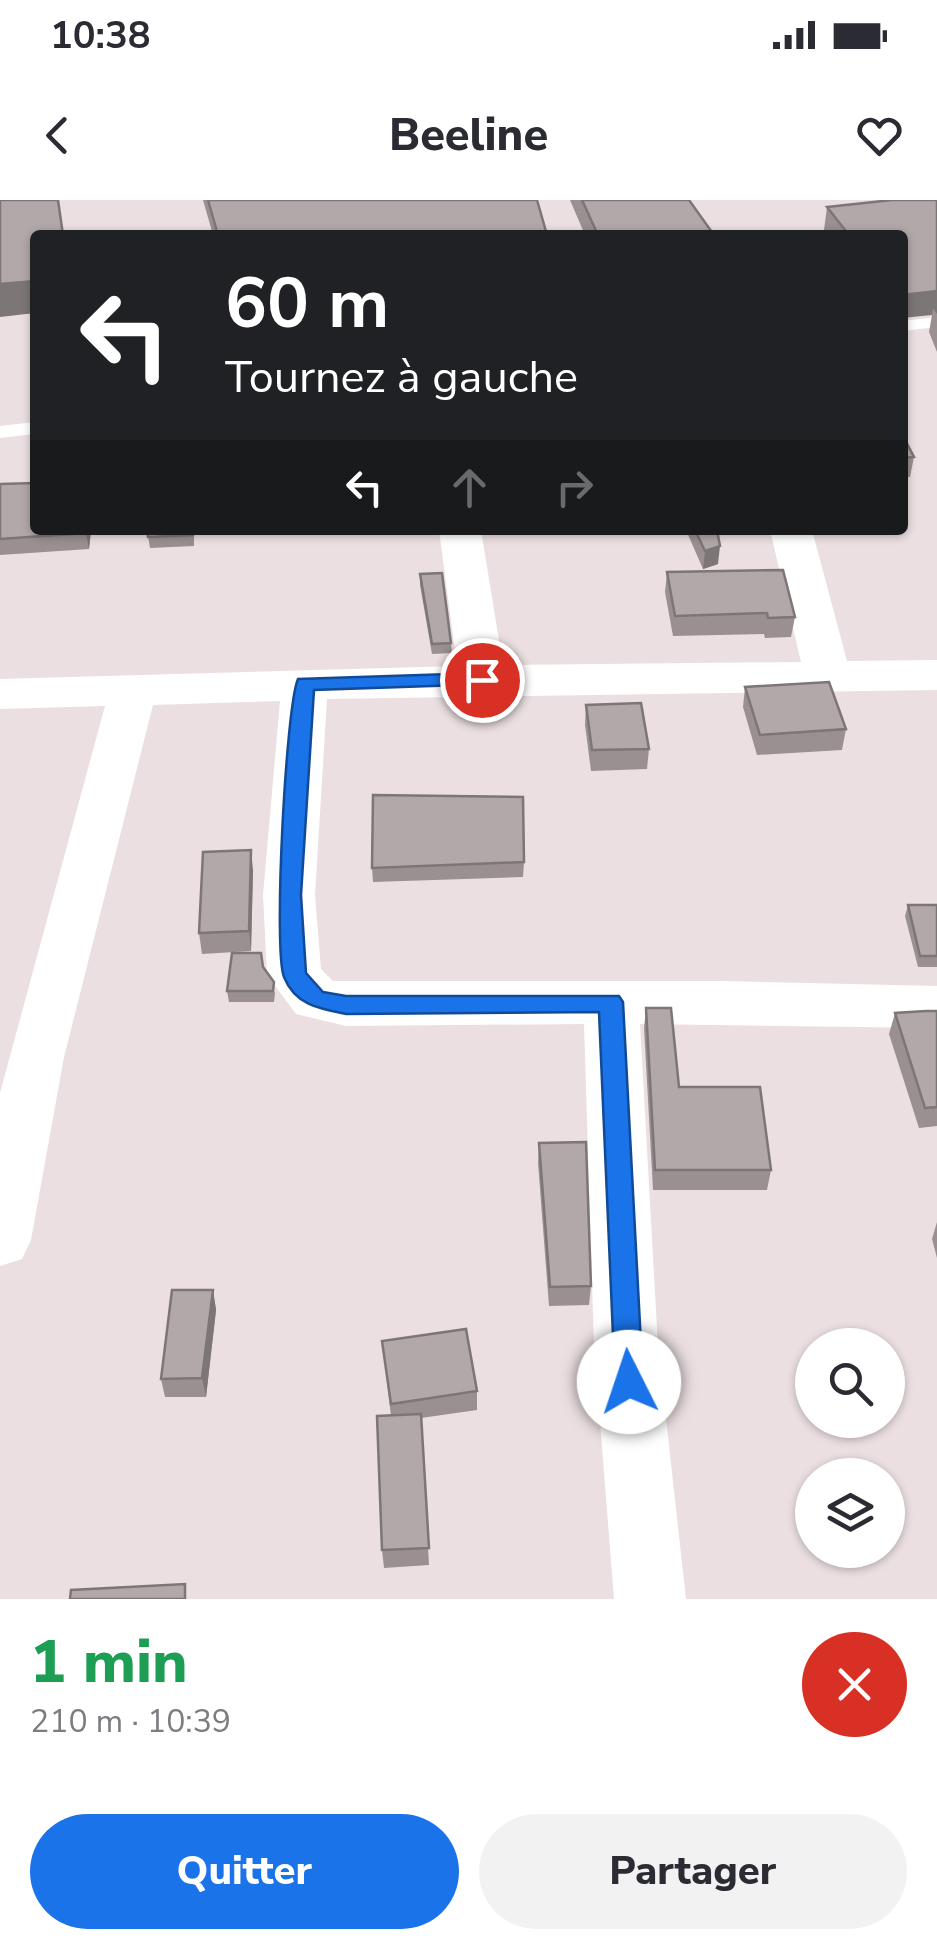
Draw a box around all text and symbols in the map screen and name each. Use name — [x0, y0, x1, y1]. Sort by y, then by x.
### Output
text: 10:38 — [50, 10, 151, 61]
text: Beeline — [389, 105, 548, 166]
icon: back — [30, 108, 85, 163]
icon: heart — [852, 108, 907, 163]
text: 60 m — [225, 256, 389, 352]
icon: left — [60, 270, 190, 400]
text: Tournez à gauche — [225, 347, 578, 408]
icon: left — [337, 460, 392, 515]
icon: ahead — [442, 460, 497, 515]
icon: right — [547, 460, 602, 515]
pin — [440, 638, 525, 723]
icon: arrive — [455, 653, 510, 708]
map controls — [795, 1328, 905, 1568]
button: search — [795, 1328, 905, 1438]
position arrow — [577, 1330, 681, 1434]
button: layers — [795, 1458, 905, 1568]
text: 1 min — [30, 1621, 188, 1703]
button: close — [802, 1632, 907, 1737]
text: 210 m · 10:39 — [30, 1700, 231, 1743]
button: Quitter — [30, 1814, 459, 1929]
button: Partager — [479, 1814, 907, 1929]

